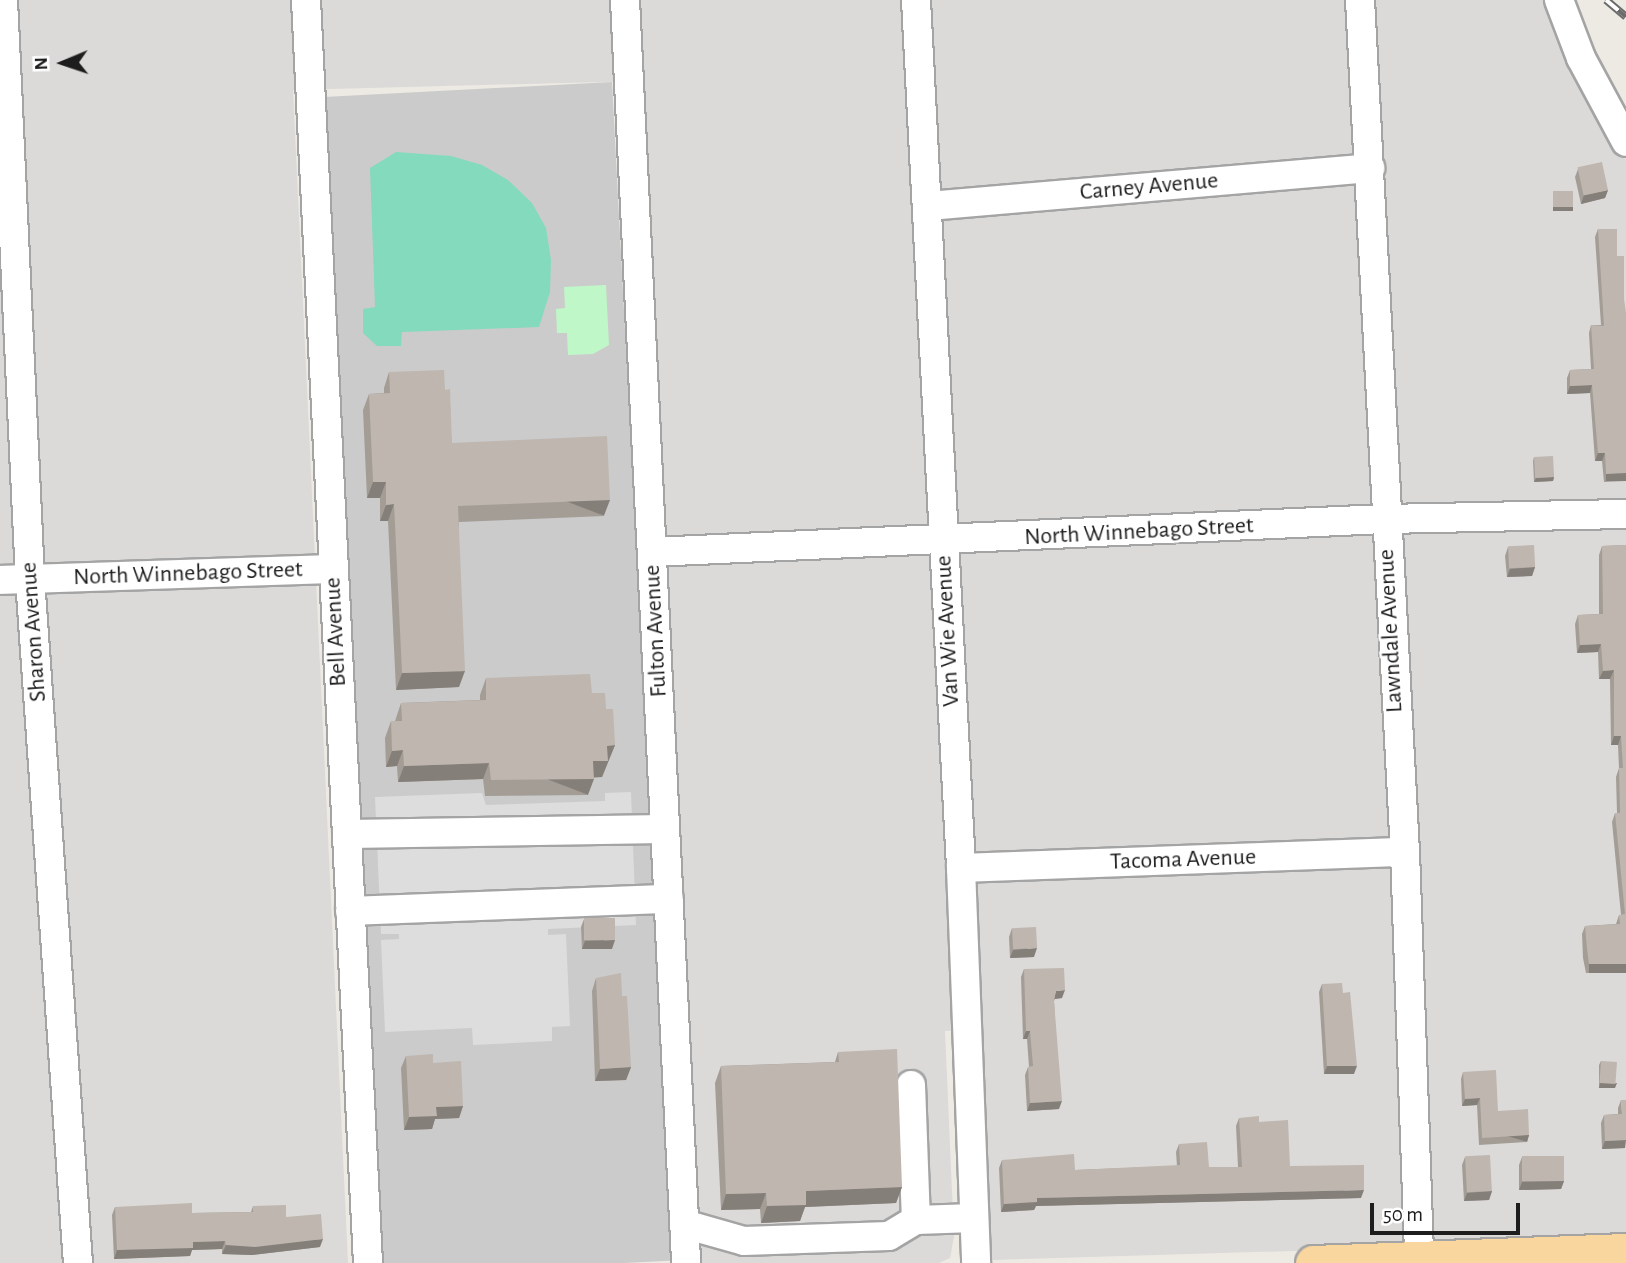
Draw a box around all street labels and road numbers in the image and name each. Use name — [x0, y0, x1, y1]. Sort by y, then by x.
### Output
street label: Carney Avenue — [1079, 167, 1219, 207]
street label: North Winnebago Street — [1024, 512, 1254, 552]
street label: Lawndale Avenue — [1372, 548, 1410, 714]
street label: Van Wie Avenue — [930, 555, 966, 707]
street label: North Winnebago Street — [73, 556, 303, 592]
street label: Sharon Avenue — [15, 561, 53, 703]
street label: Fulton Avenue — [638, 564, 674, 698]
street label: Bell Avenue — [319, 577, 353, 687]
street label: Tacoma Avenue — [1109, 843, 1257, 877]

